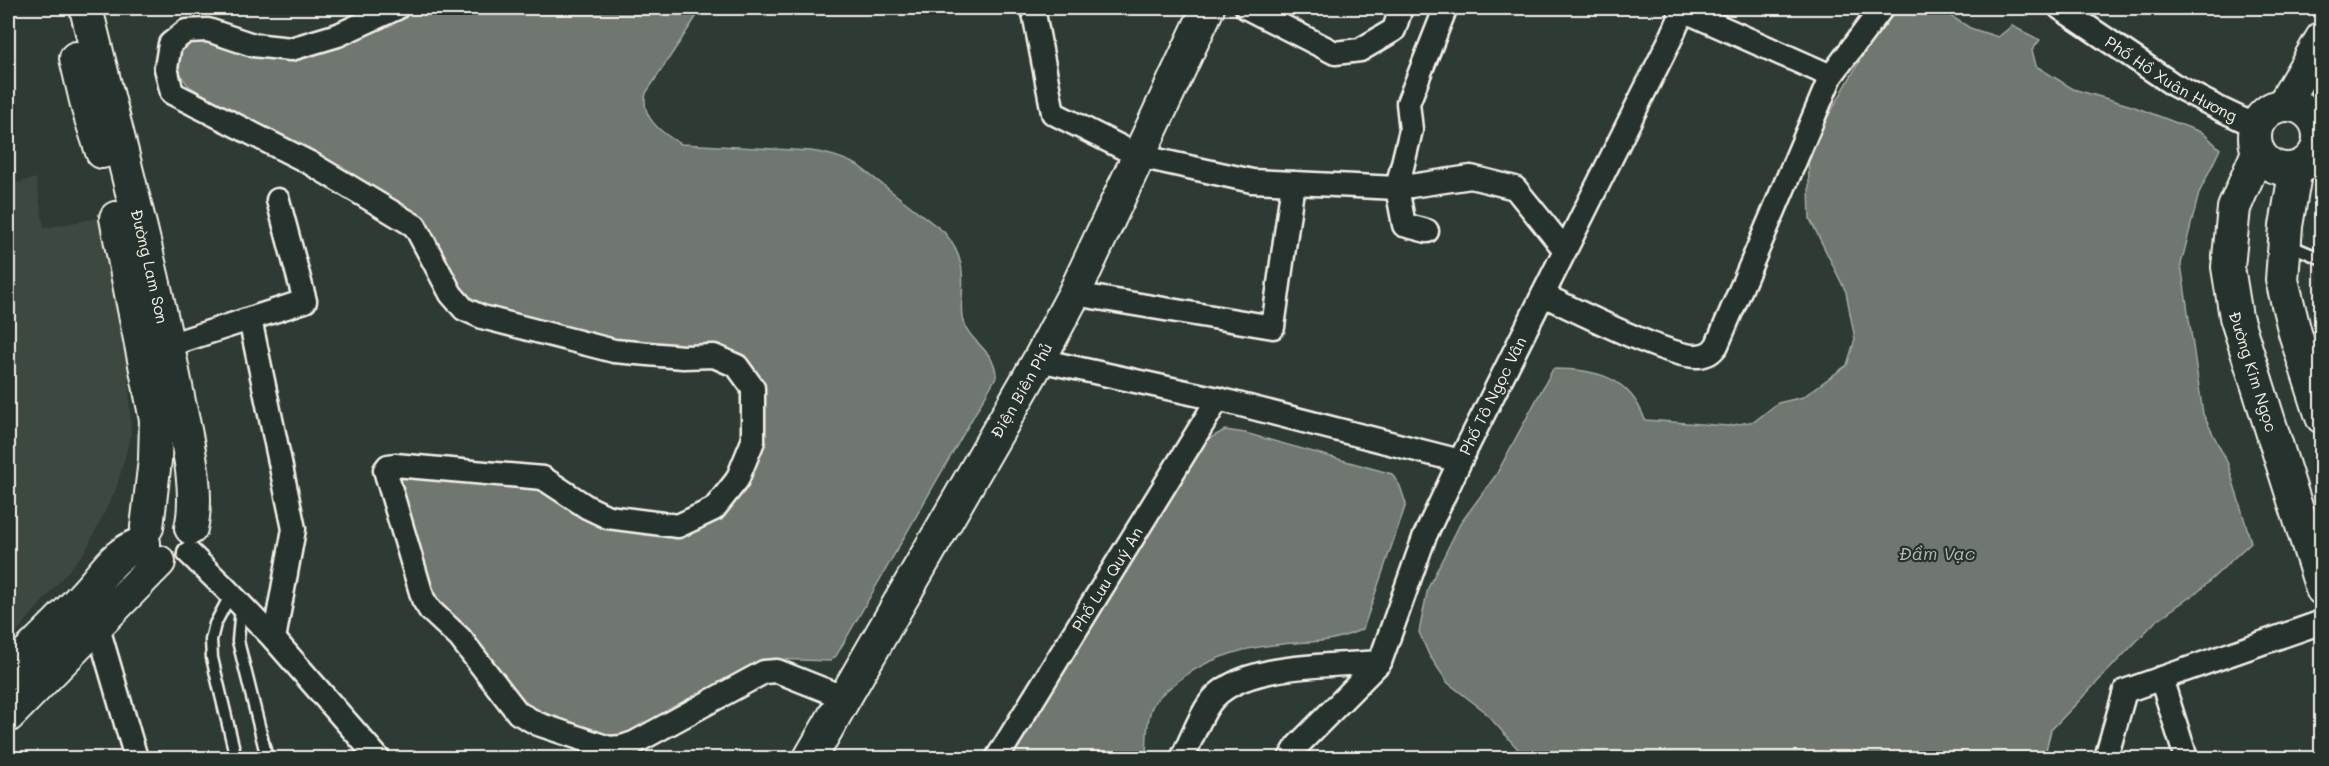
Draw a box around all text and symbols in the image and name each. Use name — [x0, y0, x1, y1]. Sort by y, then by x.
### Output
street label: Phố Hồ Xuân Hương — [2101, 31, 2241, 126]
street label: Đường Lam Sơn — [127, 207, 174, 325]
street label: Đường Kim Ngọc — [2225, 308, 2283, 434]
street label: Phố Tô Ngọc Vân — [1454, 333, 1531, 458]
street label: Điện Biên Phủ — [985, 339, 1056, 442]
street label: Phố Lưu Quý An — [1066, 523, 1147, 635]
water label: Đầm Vạc — [1899, 541, 1975, 565]

